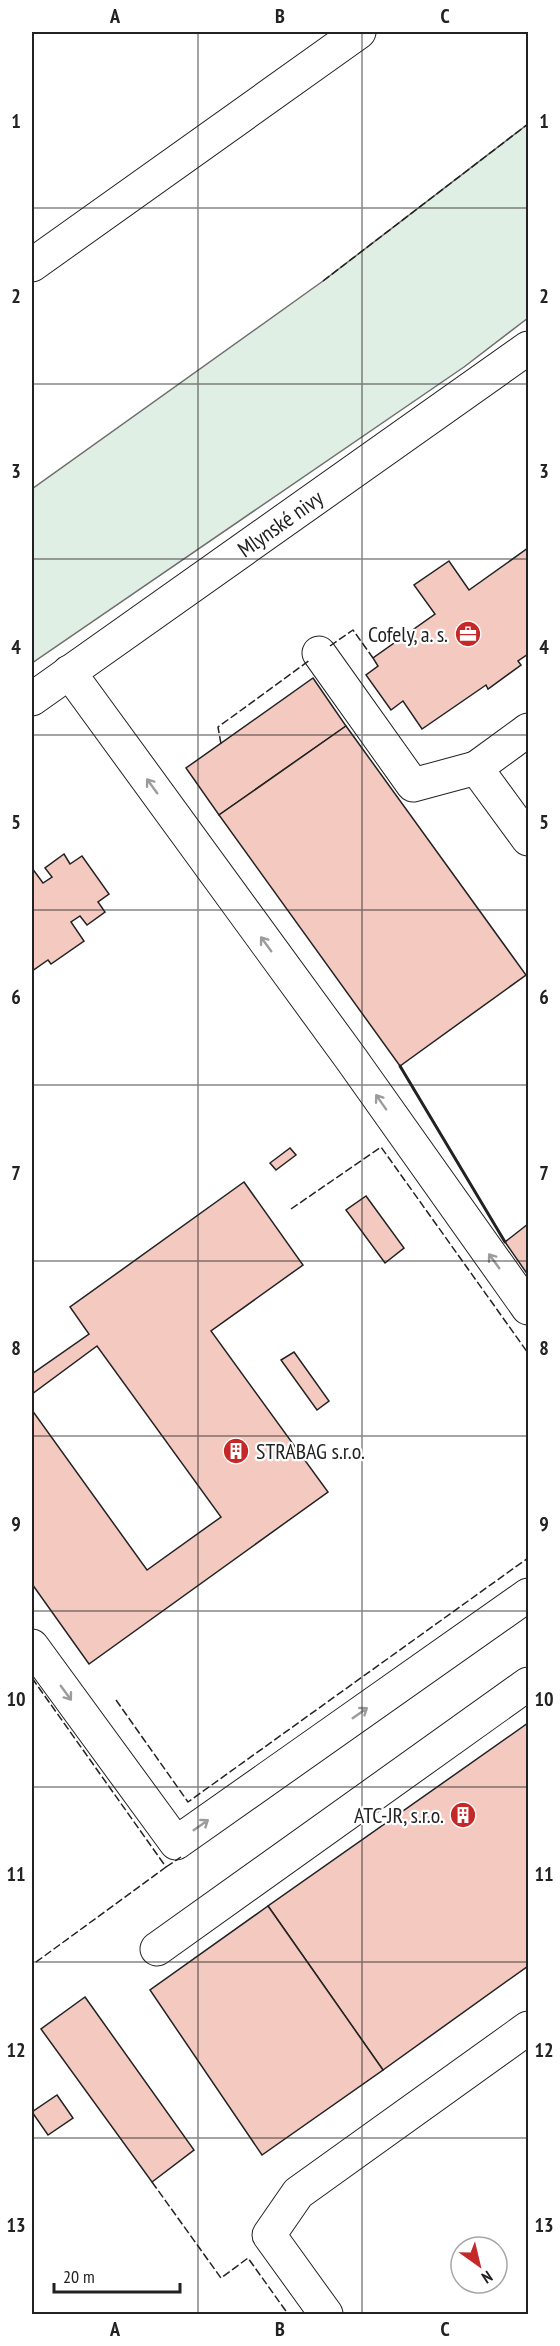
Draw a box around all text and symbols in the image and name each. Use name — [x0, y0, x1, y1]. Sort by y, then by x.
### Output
text: A — [109, 3, 121, 29]
text: B — [275, 3, 285, 29]
text: C — [440, 3, 450, 29]
text: 1 — [11, 108, 21, 134]
text: 1 — [539, 108, 549, 134]
text: 2 — [11, 283, 21, 309]
text: 2 — [539, 283, 549, 309]
text: 3 — [11, 458, 21, 484]
text: 3 — [539, 458, 549, 484]
street label: Mlynské nivy — [232, 483, 329, 563]
office icon: Cofely, a. s. — [453, 619, 483, 649]
place label: Cofely, a. s. — [368, 620, 448, 648]
text: 4 — [11, 634, 21, 660]
text: 4 — [539, 634, 549, 660]
one-way arrow — [145, 779, 158, 795]
text: 5 — [11, 809, 21, 835]
text: 5 — [539, 809, 549, 835]
one-way arrow — [260, 936, 273, 952]
text: 6 — [11, 984, 21, 1010]
text: 6 — [539, 984, 549, 1010]
one-way arrow — [375, 1094, 387, 1110]
text: 7 — [11, 1160, 21, 1186]
text: 7 — [539, 1160, 549, 1186]
one-way arrow — [488, 1253, 500, 1269]
text: 8 — [11, 1335, 21, 1361]
text: 8 — [539, 1335, 549, 1361]
building icon: STRABAG s.r.o. — [221, 1436, 251, 1466]
place label: STRABAG s.r.o. — [256, 1437, 365, 1465]
text: 9 — [11, 1511, 21, 1537]
text: 9 — [539, 1511, 549, 1537]
one-way arrow — [60, 1685, 72, 1701]
text: 10 — [6, 1686, 26, 1712]
text: 10 — [534, 1686, 554, 1712]
one-way arrow — [352, 1707, 368, 1719]
building icon: ATC-JR, s.r.o. — [448, 1800, 478, 1830]
place label: ATC-JR, s.r.o. — [354, 1801, 444, 1829]
one-way arrow — [192, 1819, 208, 1831]
text: 11 — [6, 1861, 26, 1887]
text: 11 — [534, 1861, 554, 1887]
text: 12 — [6, 2037, 26, 2063]
text: 12 — [534, 2037, 554, 2063]
text: 13 — [6, 2212, 26, 2238]
text: 13 — [534, 2212, 554, 2238]
north arrow — [449, 2235, 509, 2295]
scale bar — [54, 2256, 180, 2294]
text: 20 m — [63, 2265, 95, 2288]
text: N — [478, 2267, 497, 2288]
text: A — [109, 2316, 121, 2342]
text: B — [275, 2316, 285, 2342]
text: C — [440, 2316, 450, 2342]

